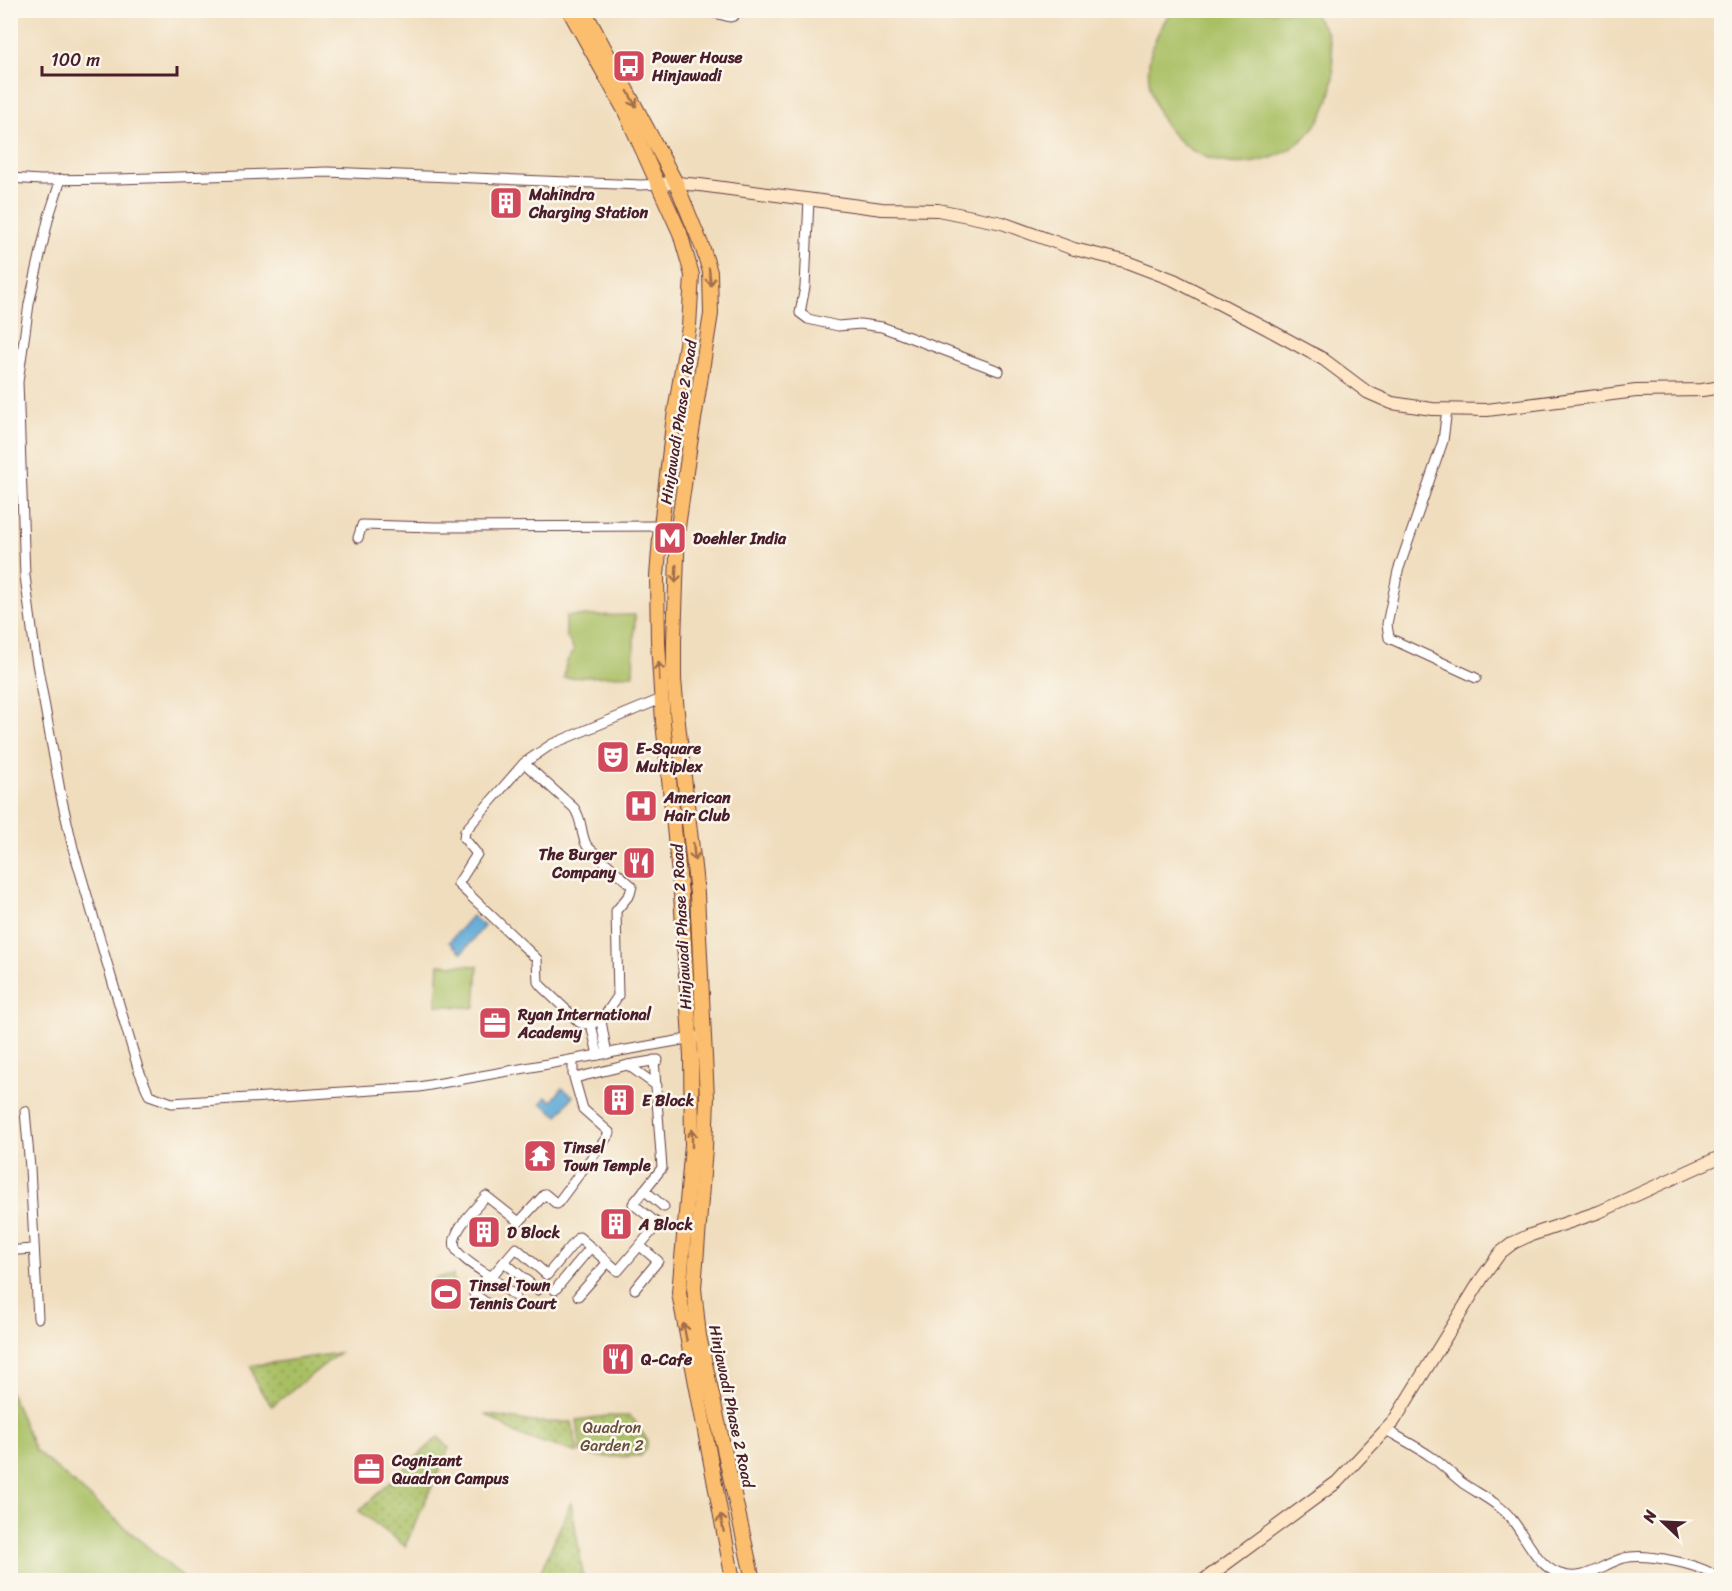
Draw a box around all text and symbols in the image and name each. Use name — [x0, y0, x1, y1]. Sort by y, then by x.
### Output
scale bar — [42, 39, 177, 77]
place label: Power House Hinjawadi — [651, 43, 743, 90]
text: 100 m — [51, 44, 100, 76]
bus stop icon: Power House Hinjawadi — [611, 48, 647, 84]
one-way arrow — [627, 89, 638, 107]
place label: Mahindra Charging Station — [528, 180, 648, 227]
building icon: Mahindra Charging Station — [488, 185, 524, 221]
one-way arrow — [705, 266, 716, 286]
street label: Hinjawadi Phase 2 Road — [651, 336, 706, 506]
metro station icon: Doehler India — [652, 520, 688, 556]
place label: Doehler India — [693, 524, 787, 553]
one-way arrow — [670, 563, 681, 583]
one-way arrow — [653, 662, 664, 682]
place label: E-Square Multiplex — [635, 734, 703, 781]
theatre icon: E-Square Multiplex — [595, 739, 631, 775]
place label: American Hair Club — [663, 783, 731, 830]
hospital icon: American Hair Club — [623, 788, 659, 824]
place label: The Burger Company — [539, 840, 617, 887]
one-way arrow — [688, 841, 699, 861]
street label: Hinjawadi Phase 2 Road — [663, 842, 700, 1011]
restaurant icon: The Burger Company — [621, 845, 657, 881]
place label: Ryan International Academy — [517, 1000, 653, 1047]
office icon: Ryan International Academy — [477, 1005, 513, 1041]
building icon: E Block — [601, 1082, 637, 1118]
place label: E Block — [642, 1086, 695, 1115]
one-way arrow — [686, 1128, 698, 1148]
place label: Tinsel Town Temple — [563, 1133, 651, 1180]
temple icon: Tinsel Town Temple — [522, 1138, 558, 1174]
building icon: A Block — [598, 1206, 634, 1242]
place label: A Block — [638, 1210, 693, 1239]
building icon: D Block — [466, 1214, 502, 1250]
place label: D Block — [507, 1218, 561, 1247]
place label: Tinsel Town Tennis Court — [469, 1271, 557, 1318]
sports icon: Tinsel Town Tennis Court — [428, 1276, 464, 1312]
one-way arrow — [679, 1322, 690, 1342]
street label: Hinjawadi Phase 2 Road — [700, 1322, 763, 1492]
restaurant icon: Q-Cafe — [600, 1341, 636, 1377]
place label: Q-Cafe — [640, 1345, 693, 1374]
park label: Quadron Garden 2 — [580, 1413, 644, 1460]
place label: Cognizant Quadron Campus — [391, 1446, 509, 1493]
office icon: Cognizant Quadron Campus — [351, 1451, 387, 1487]
north arrow — [1633, 1492, 1693, 1552]
text: N — [1634, 1505, 1666, 1528]
one-way arrow — [716, 1514, 727, 1533]

